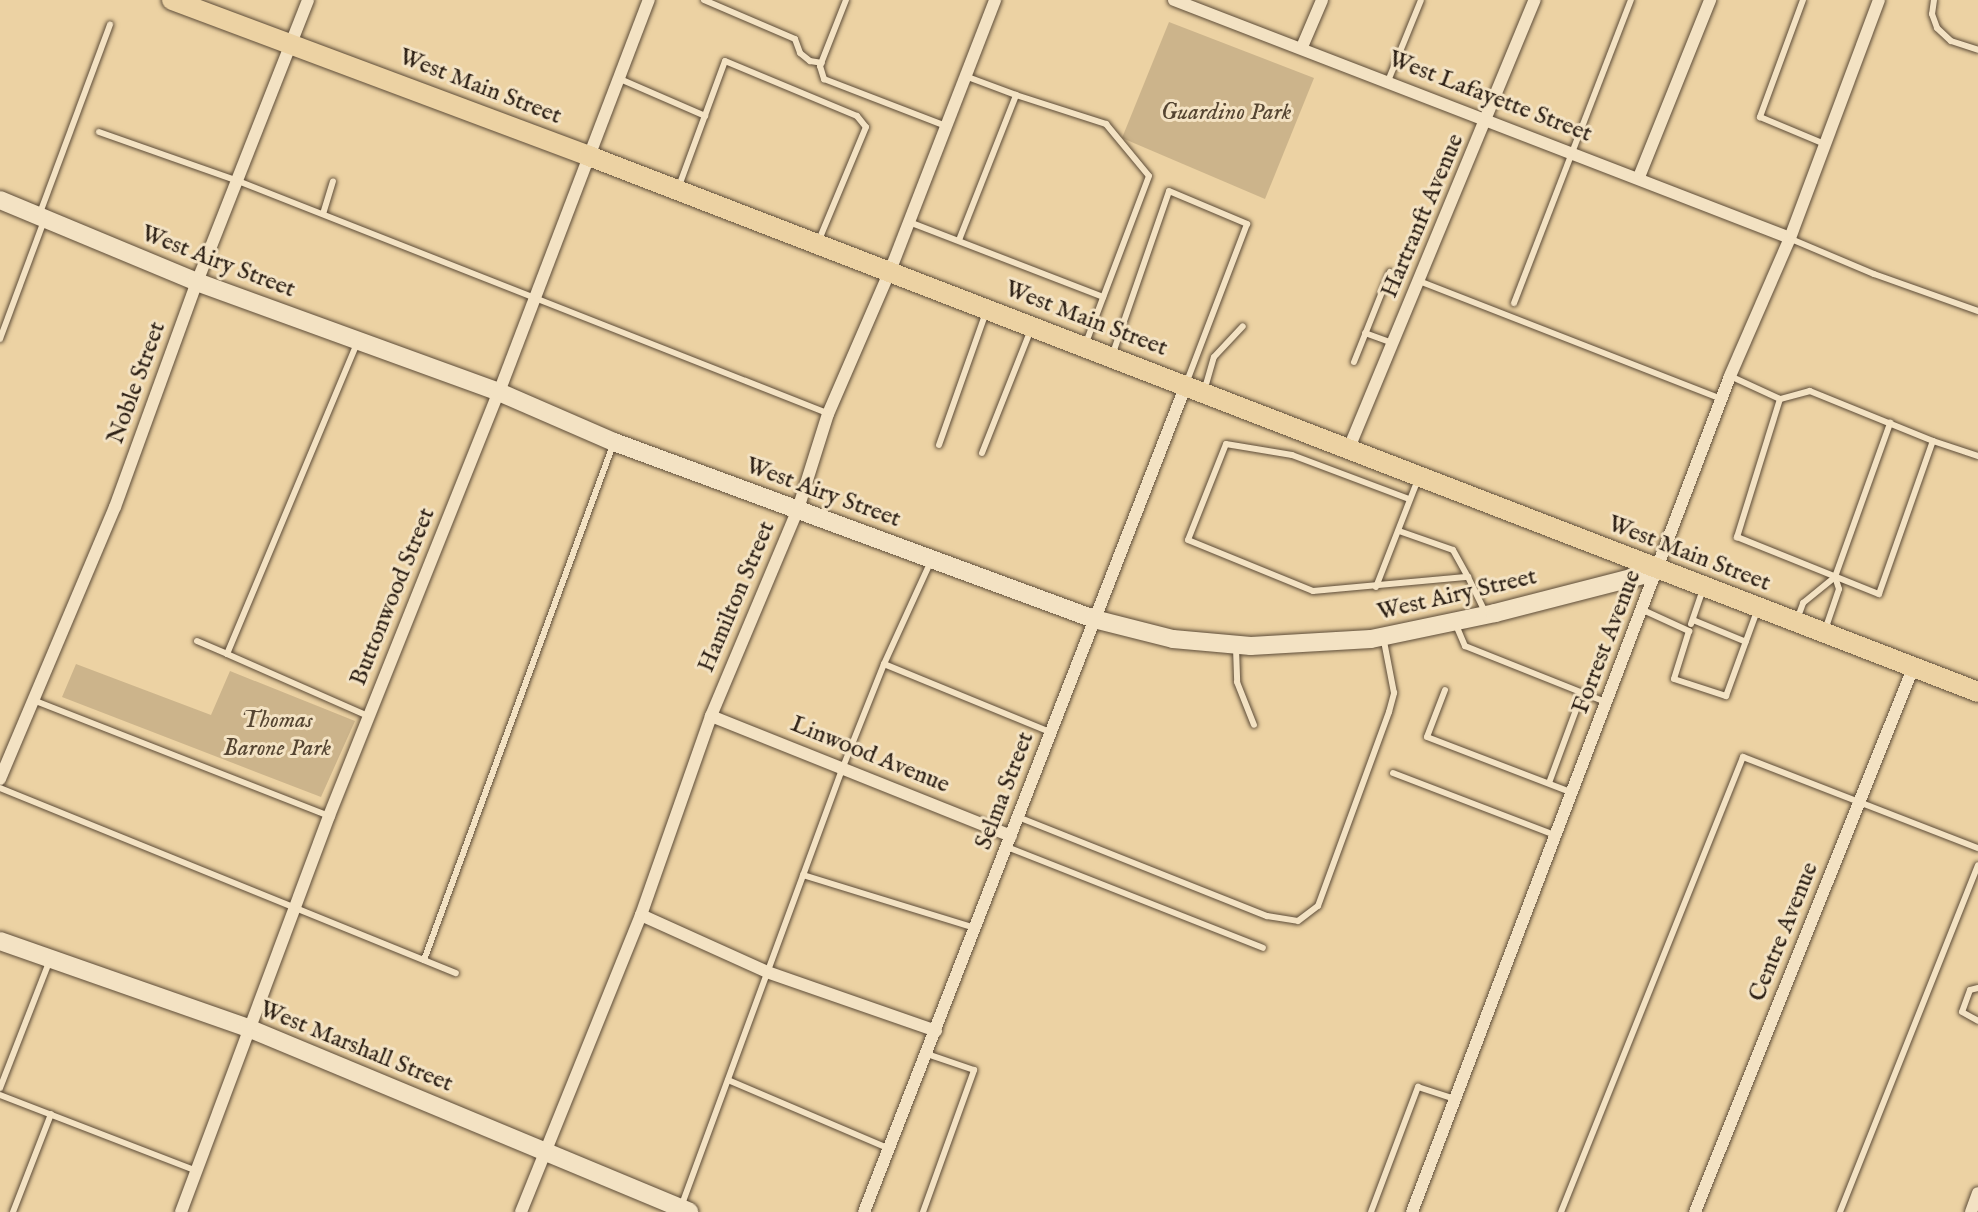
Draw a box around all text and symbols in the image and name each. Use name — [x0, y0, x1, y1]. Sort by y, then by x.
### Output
street label: West Main Street — [395, 43, 565, 131]
street label: West Lafayette Street — [1384, 45, 1596, 149]
park label: Guardino Park — [1161, 99, 1291, 127]
street label: Hartranft Avenue — [1375, 130, 1471, 302]
street label: West Airy Street — [137, 219, 299, 305]
street label: West Main Street — [1001, 275, 1171, 363]
street label: Noble Street — [102, 318, 172, 448]
street label: West Airy Street — [742, 452, 904, 534]
street label: Buttonwood Street — [344, 504, 442, 690]
street label: West Main Street — [1604, 510, 1774, 598]
street label: Hamilton Street — [692, 517, 782, 677]
street label: West Airy Street — [1374, 563, 1540, 627]
street label: Forrest Avenue — [1566, 566, 1648, 718]
park label: Thomas Barone Park — [223, 707, 331, 763]
street label: Linwood Avenue — [786, 710, 954, 800]
street label: Selma Street — [969, 728, 1041, 854]
street label: Centre Avenue — [1743, 858, 1825, 1006]
street label: West Marshall Street — [255, 995, 457, 1099]

